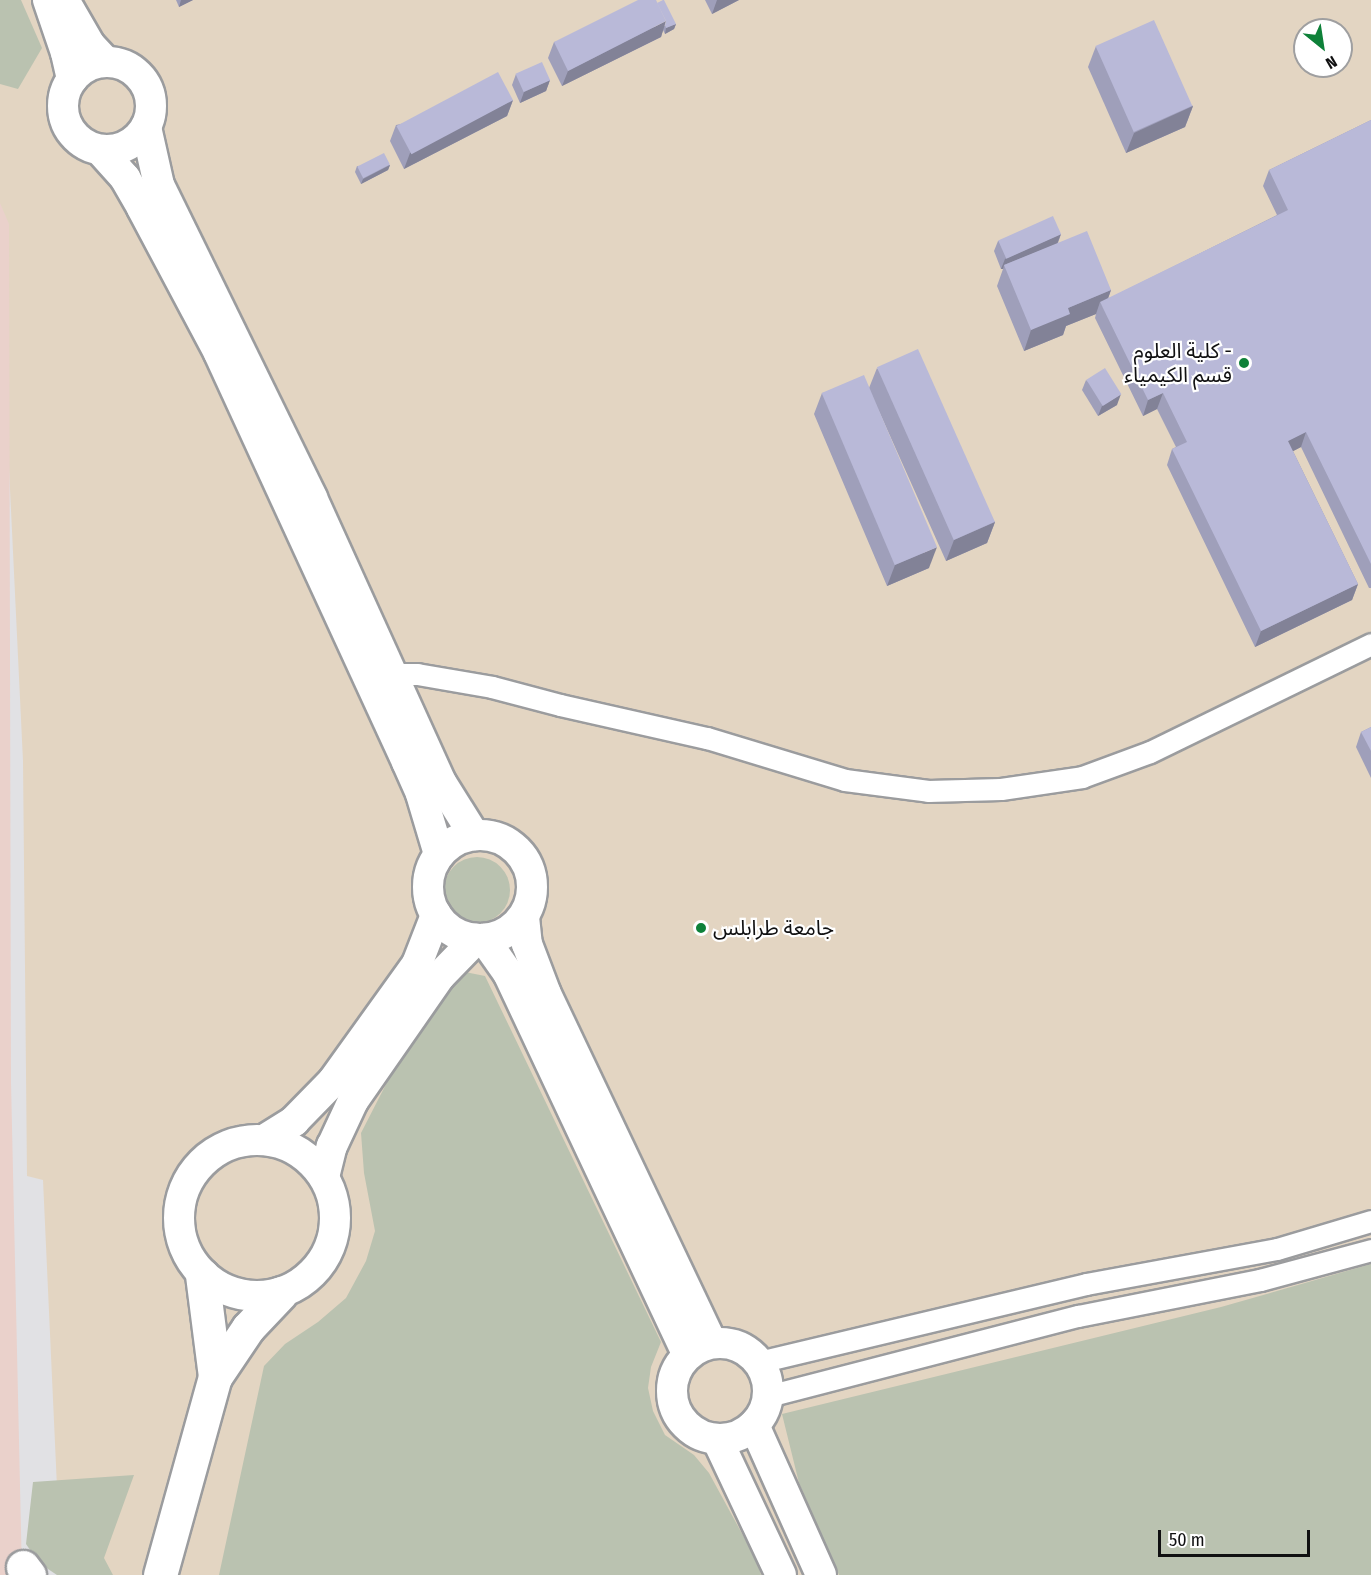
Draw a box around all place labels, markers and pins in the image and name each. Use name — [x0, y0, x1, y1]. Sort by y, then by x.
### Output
place label: كلية العلوم - قسم الكيمياء — [1124, 338, 1232, 388]
marker: كلية العلوم - قسم الكيمياء — [1237, 356, 1251, 370]
place label: جامعة طرابلس — [713, 915, 834, 941]
marker: جامعة طرابلس — [694, 921, 708, 935]

